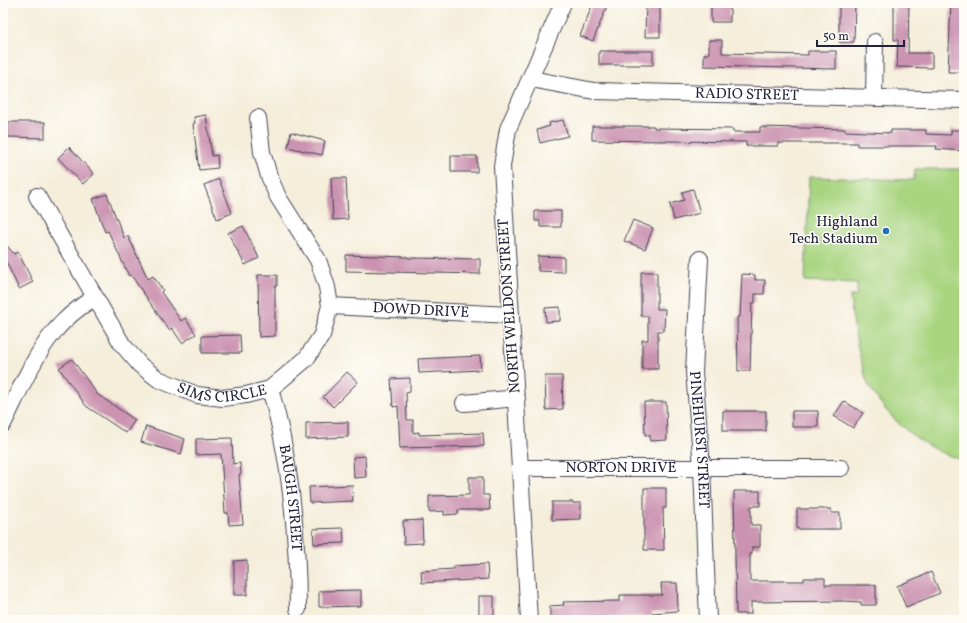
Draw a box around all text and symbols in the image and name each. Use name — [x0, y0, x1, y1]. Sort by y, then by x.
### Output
scale bar — [817, 22, 904, 48]
text: 50 m — [823, 29, 849, 45]
street label: RADIO STREET — [695, 83, 799, 106]
place label: Highland Tech Stadium — [789, 212, 878, 250]
street label: NORTH WELDON STREET — [493, 218, 527, 394]
marker: Highland Tech Stadium — [881, 226, 891, 236]
street label: DOWD DRIVE — [372, 298, 470, 323]
street label: PINEHURST STREET — [683, 370, 714, 509]
street label: SIMS CIRCLE — [174, 377, 269, 409]
street label: BAUGH STREET — [273, 443, 307, 552]
street label: NORTON DRIVE — [566, 458, 676, 479]

